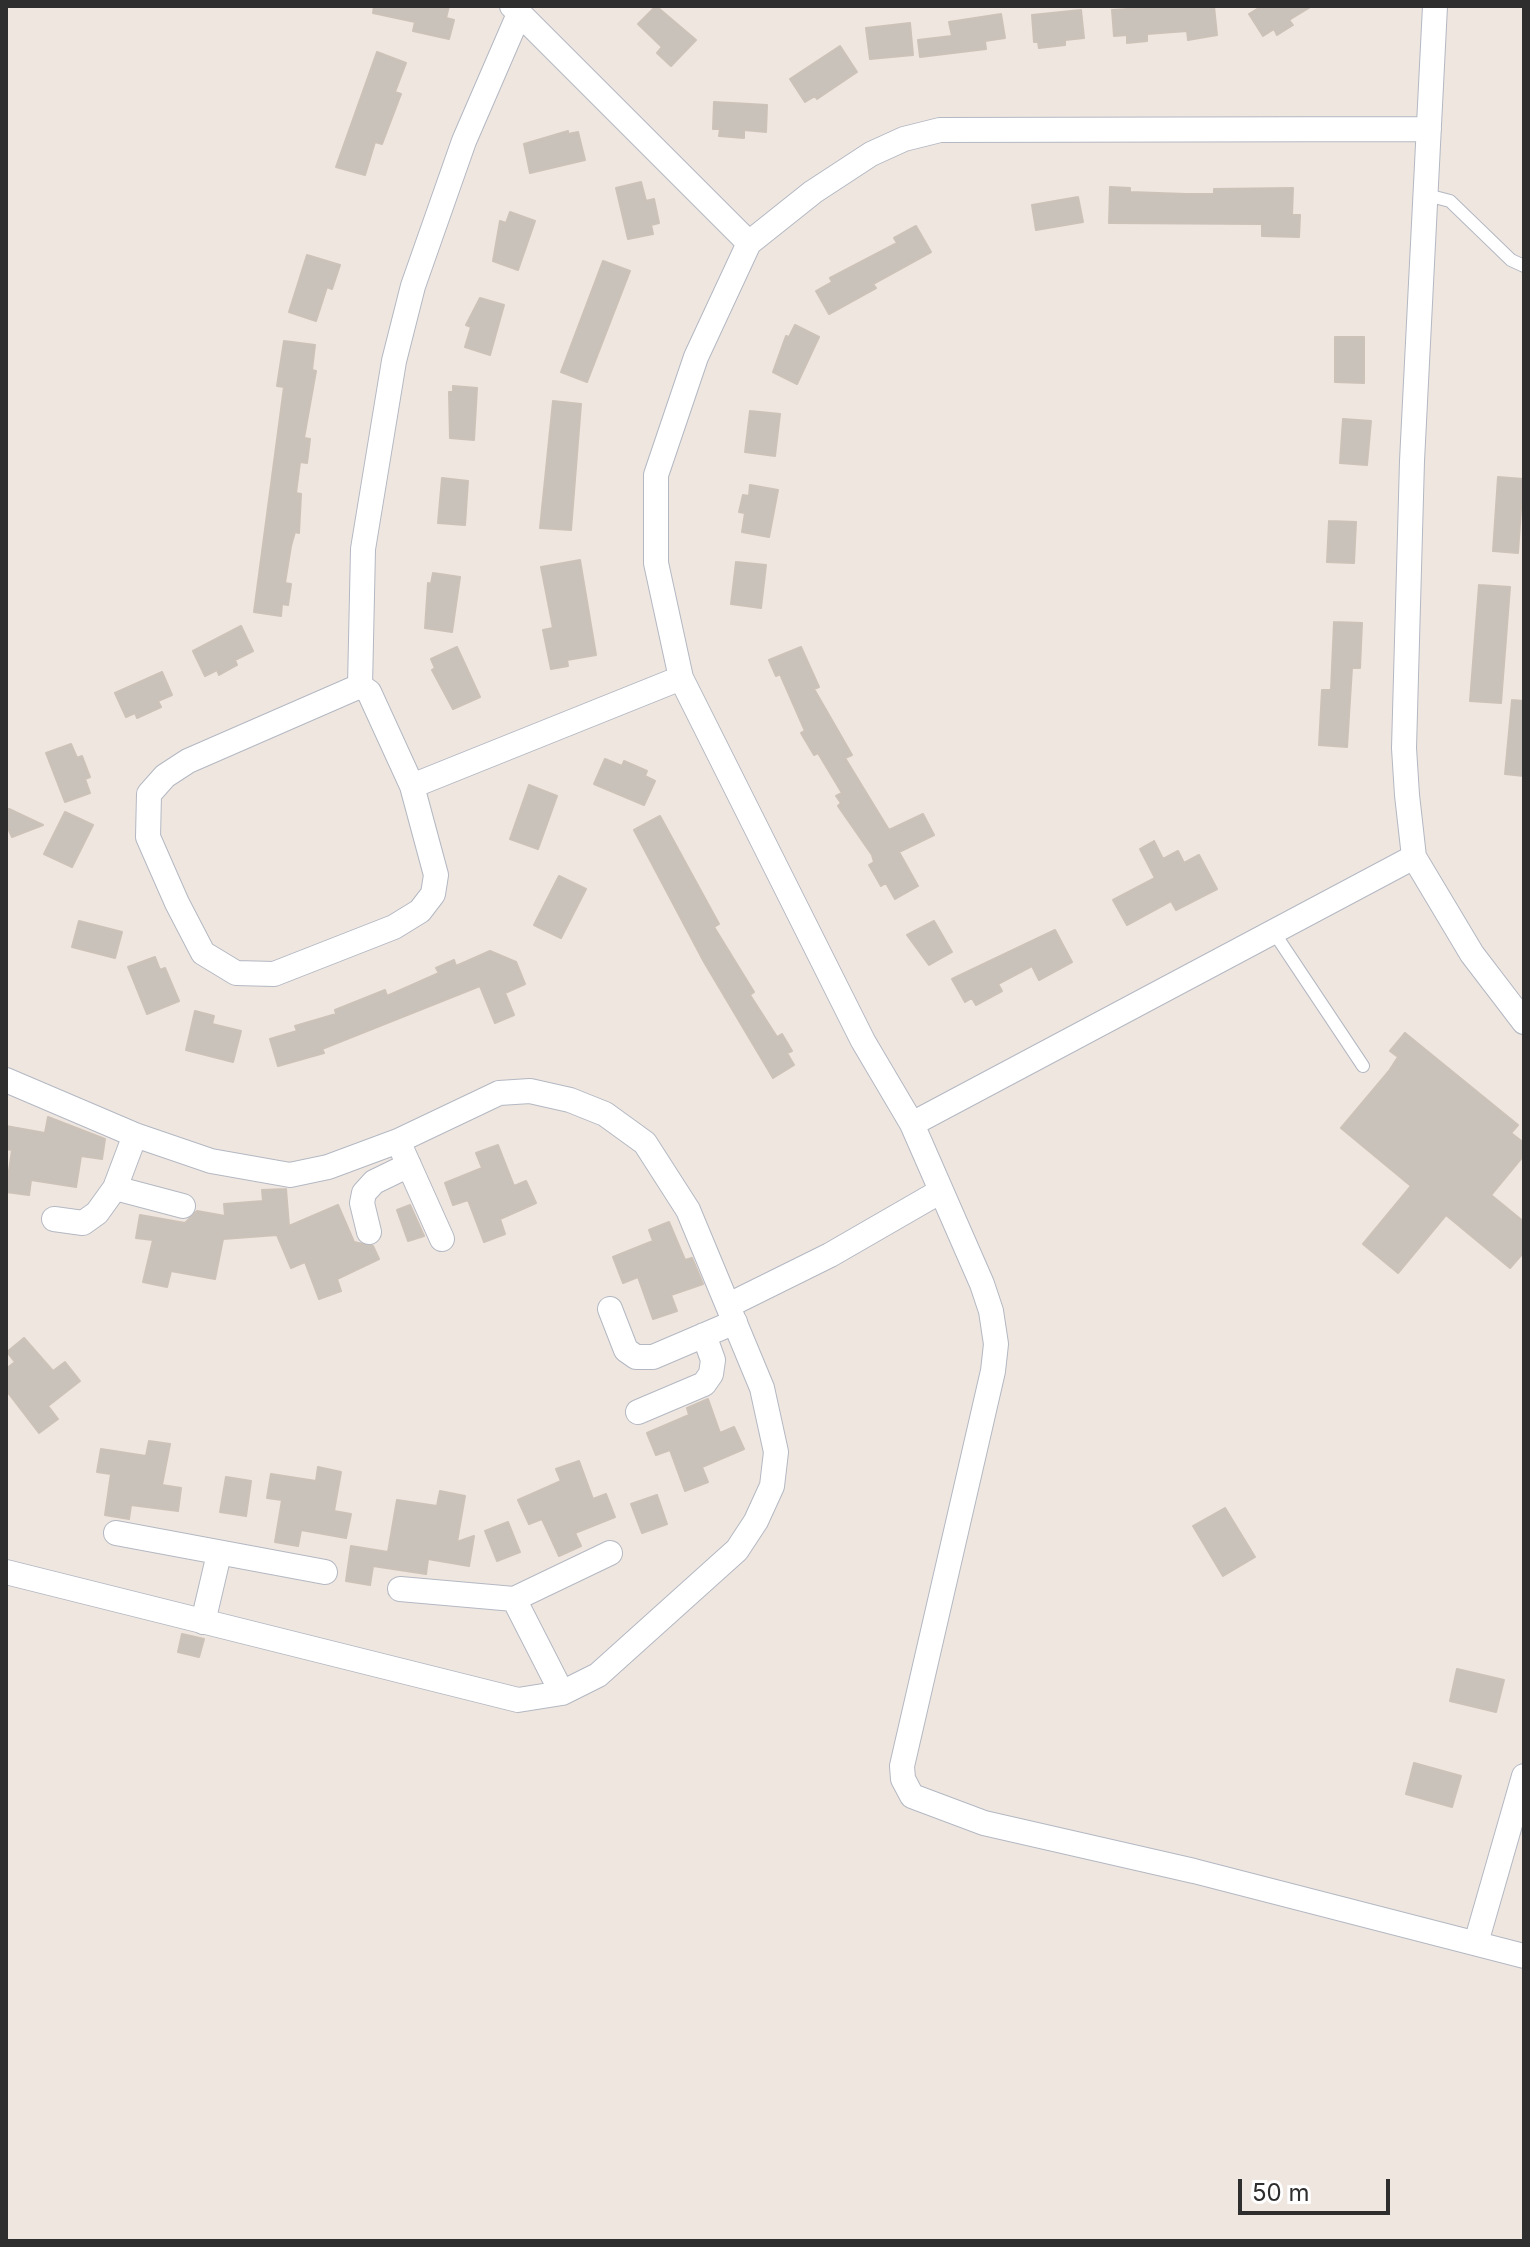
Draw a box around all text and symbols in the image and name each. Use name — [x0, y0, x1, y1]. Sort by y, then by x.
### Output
scale bar — [1242, 2163, 1394, 2213]
text: 50 m — [1252, 2178, 1310, 2207]

